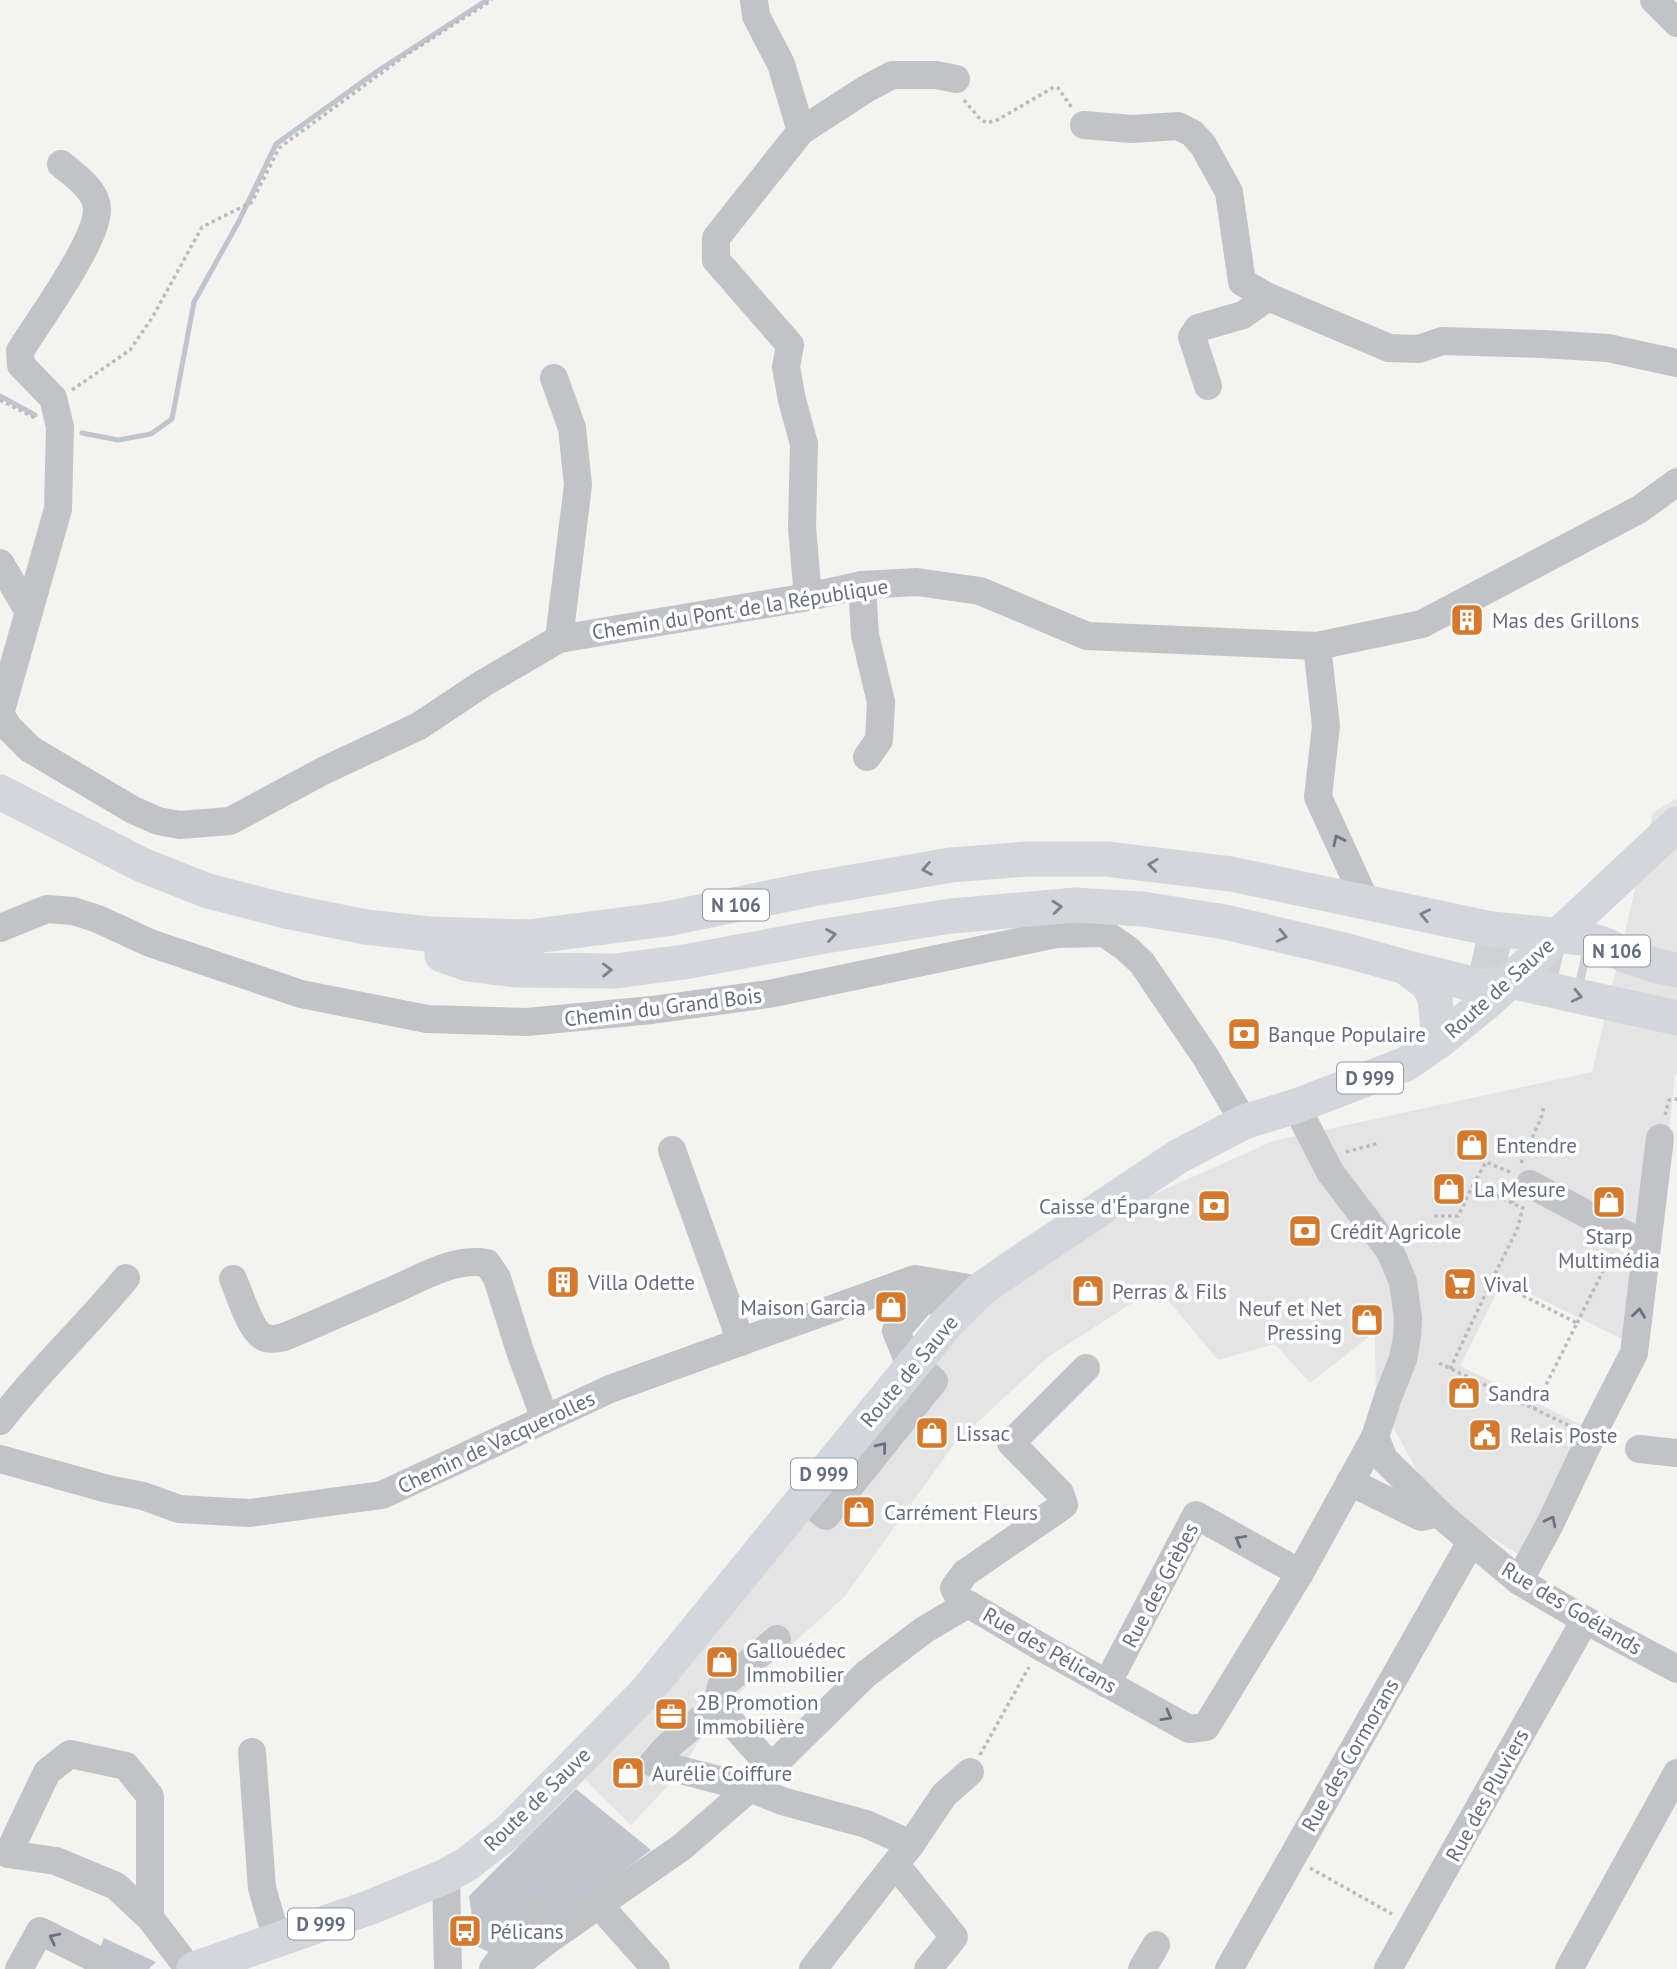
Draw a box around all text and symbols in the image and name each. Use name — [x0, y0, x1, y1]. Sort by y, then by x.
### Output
street label: Chemin du Pont de la République — [590, 572, 890, 646]
building icon: Mas des Grillons — [1448, 601, 1486, 639]
place label: Mas des Grillons — [1492, 607, 1639, 634]
one-way arrow — [1332, 835, 1346, 847]
one-way arrow — [1148, 857, 1159, 872]
one-way arrow — [921, 861, 933, 876]
road number: N 106 — [703, 890, 769, 920]
one-way arrow — [1052, 900, 1063, 915]
one-way arrow — [1419, 908, 1431, 923]
one-way arrow — [825, 928, 837, 943]
one-way arrow — [1275, 928, 1287, 942]
street label: Route de Sauve — [1439, 932, 1559, 1044]
road number: N 106 — [1584, 936, 1650, 967]
one-way arrow — [602, 963, 613, 978]
street label: Chemin du Grand Bois — [563, 981, 763, 1033]
one-way arrow — [1571, 987, 1583, 1002]
bank icon: Banque Populaire — [1225, 1015, 1263, 1053]
place label: Banque Populaire — [1268, 1021, 1426, 1048]
road number: D 999 — [1337, 1062, 1403, 1094]
shop icon: Entendre — [1453, 1126, 1491, 1164]
place label: Entendre — [1496, 1132, 1577, 1159]
shop icon: La Mesure — [1430, 1170, 1468, 1208]
place label: La Mesure — [1474, 1176, 1566, 1203]
shop icon: Starp Multimédia — [1590, 1183, 1628, 1221]
bank icon: Caisse d'Épargne — [1195, 1187, 1233, 1225]
place label: Caisse d'Épargne — [1039, 1193, 1190, 1220]
bank icon: Crédit Agricole — [1286, 1212, 1324, 1250]
place label: Crédit Agricole — [1330, 1218, 1462, 1245]
place label: Starp Multimédia — [1558, 1223, 1660, 1274]
building icon: Villa Odette — [544, 1263, 582, 1301]
supermarket icon: Vival — [1441, 1265, 1479, 1303]
place label: Villa Odette — [587, 1269, 695, 1296]
place label: Vival — [1483, 1271, 1528, 1298]
shop icon: Perras & Fils — [1069, 1272, 1107, 1310]
place label: Perras & Fils — [1112, 1278, 1227, 1305]
shop icon: Maison Garcia — [872, 1288, 910, 1326]
place label: Maison Garcia — [740, 1294, 866, 1321]
place label: Neuf et Net Pressing — [1238, 1295, 1342, 1346]
shop icon: Neuf et Net Pressing — [1348, 1301, 1386, 1339]
one-way arrow — [1631, 1307, 1646, 1319]
street label: Route de Sauve — [854, 1309, 964, 1433]
shop icon: Sandra — [1445, 1374, 1483, 1412]
place label: Sandra — [1488, 1380, 1550, 1407]
street label: Chemin de Vacquerolles — [393, 1384, 599, 1500]
shop icon: Lissac — [913, 1414, 951, 1452]
public building icon: Relais Poste — [1466, 1416, 1504, 1454]
place label: Lissac — [956, 1420, 1010, 1447]
place label: Relais Poste — [1510, 1422, 1617, 1449]
one-way arrow — [873, 1442, 886, 1454]
road number: D 999 — [791, 1458, 857, 1490]
shop icon: Carrément Fleurs — [840, 1493, 878, 1531]
place label: Carrément Fleurs — [884, 1499, 1038, 1526]
one-way arrow — [1543, 1516, 1557, 1528]
street label: Rue des Grèbes — [1116, 1518, 1204, 1652]
one-way arrow — [1235, 1535, 1247, 1548]
street label: Rue des Goélands — [1497, 1555, 1647, 1661]
street label: Rue des Pélicans — [978, 1601, 1122, 1699]
place label: Gallouédec Immobilier — [746, 1637, 846, 1688]
shop icon: Gallouédec Immobilier — [703, 1643, 741, 1681]
street label: Rue des Cormorans — [1295, 1674, 1405, 1836]
place label: 2B Promotion Immobilière — [696, 1689, 819, 1740]
office icon: 2B Promotion Immobilière — [652, 1695, 690, 1733]
one-way arrow — [1160, 1708, 1172, 1722]
street label: Rue des Pluviers — [1439, 1724, 1535, 1866]
street label: Route de Sauve — [478, 1741, 596, 1857]
shop icon: Aurélie Coiffure — [609, 1754, 647, 1792]
place label: Aurélie Coiffure — [652, 1760, 792, 1787]
road number: D 999 — [288, 1908, 354, 1940]
bus stop icon: Pélicans — [446, 1912, 484, 1950]
place label: Pélicans — [490, 1918, 564, 1945]
one-way arrow — [49, 1932, 61, 1946]

